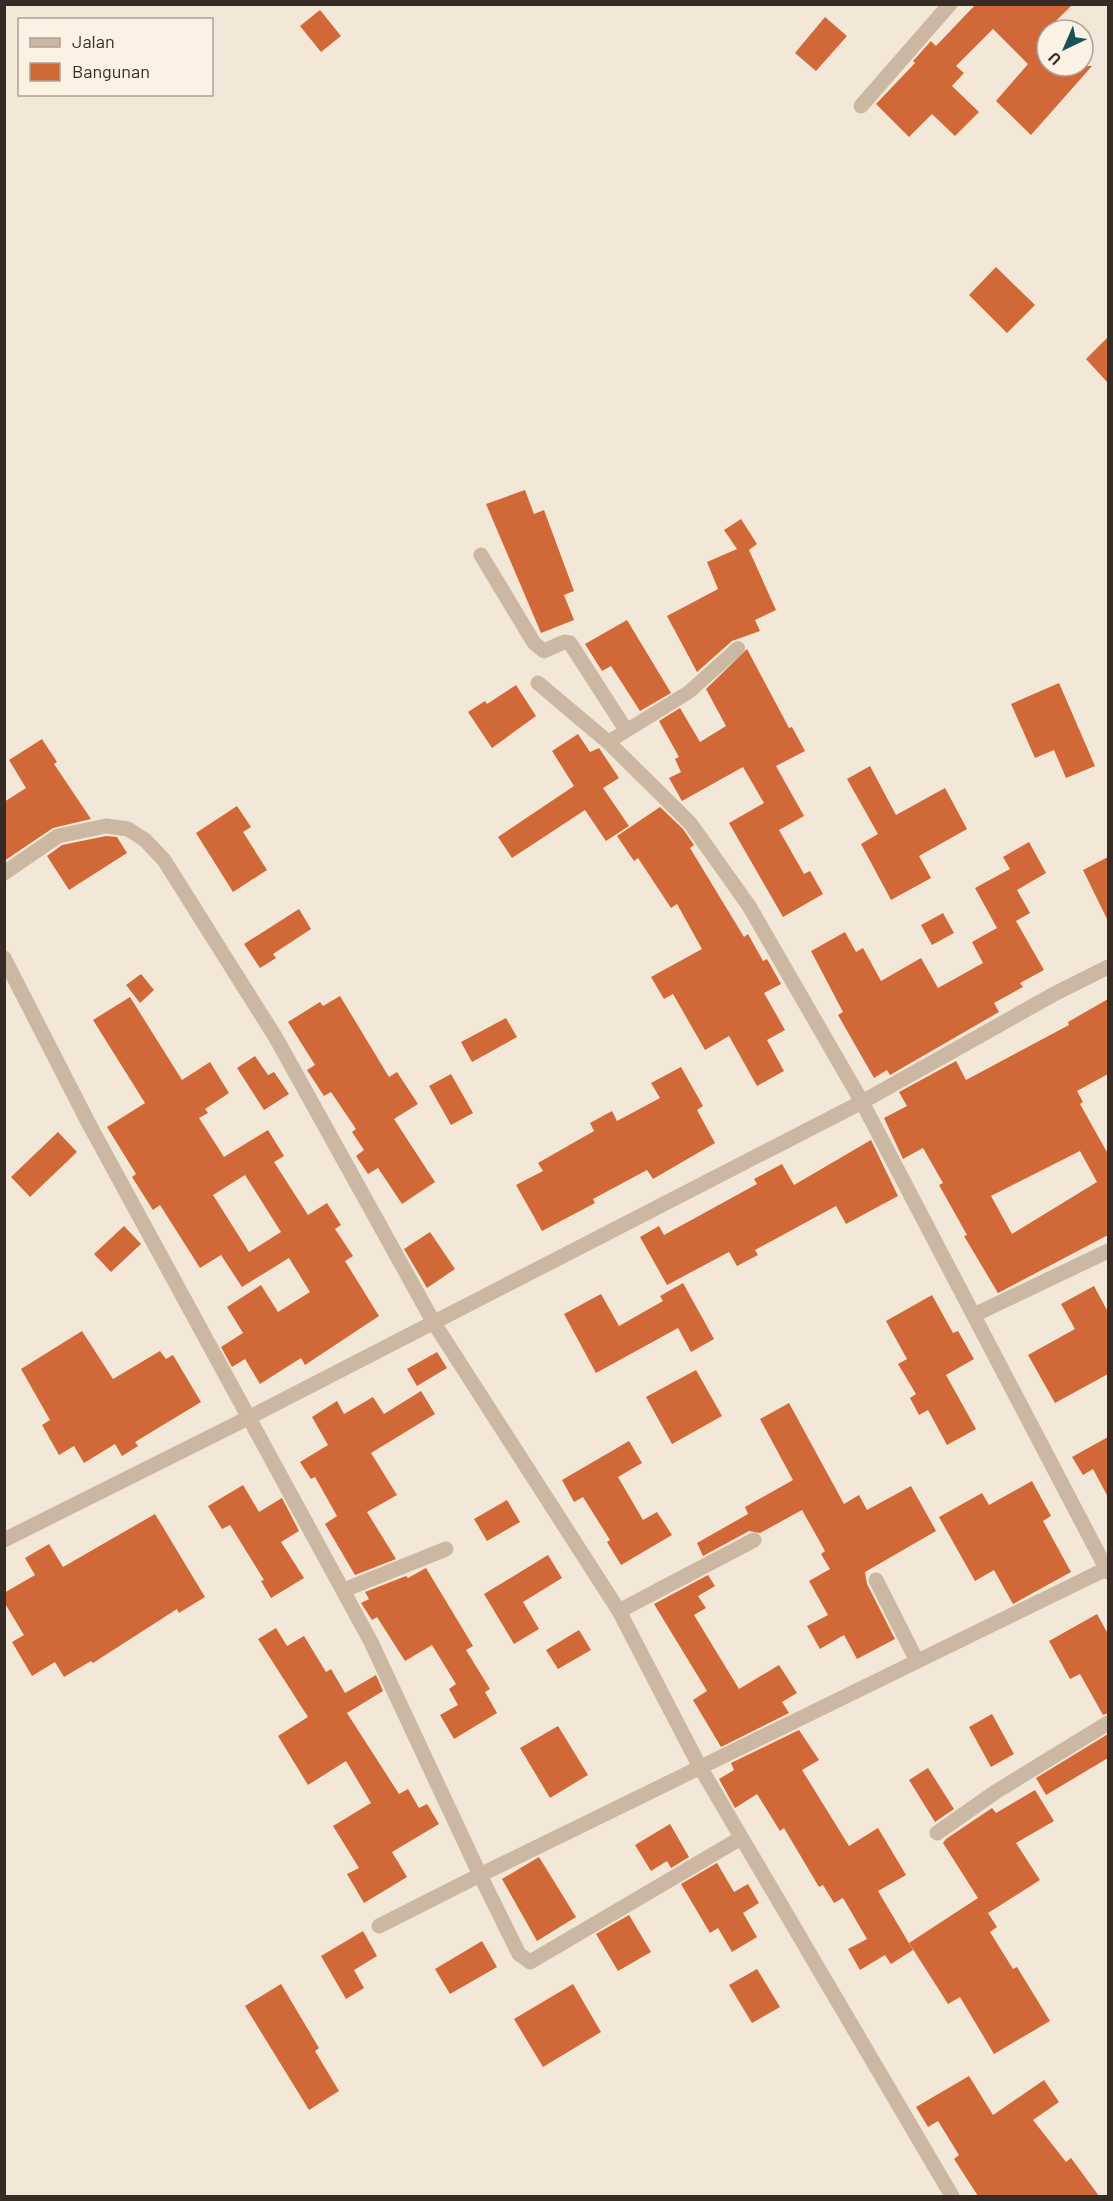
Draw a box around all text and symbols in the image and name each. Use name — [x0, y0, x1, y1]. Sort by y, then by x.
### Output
legend — [18, 18, 213, 96]
north arrow — [1035, 18, 1095, 78]
text: Jalan — [72, 30, 115, 52]
text: U — [1044, 49, 1064, 69]
text: Bangunan — [72, 60, 150, 82]

